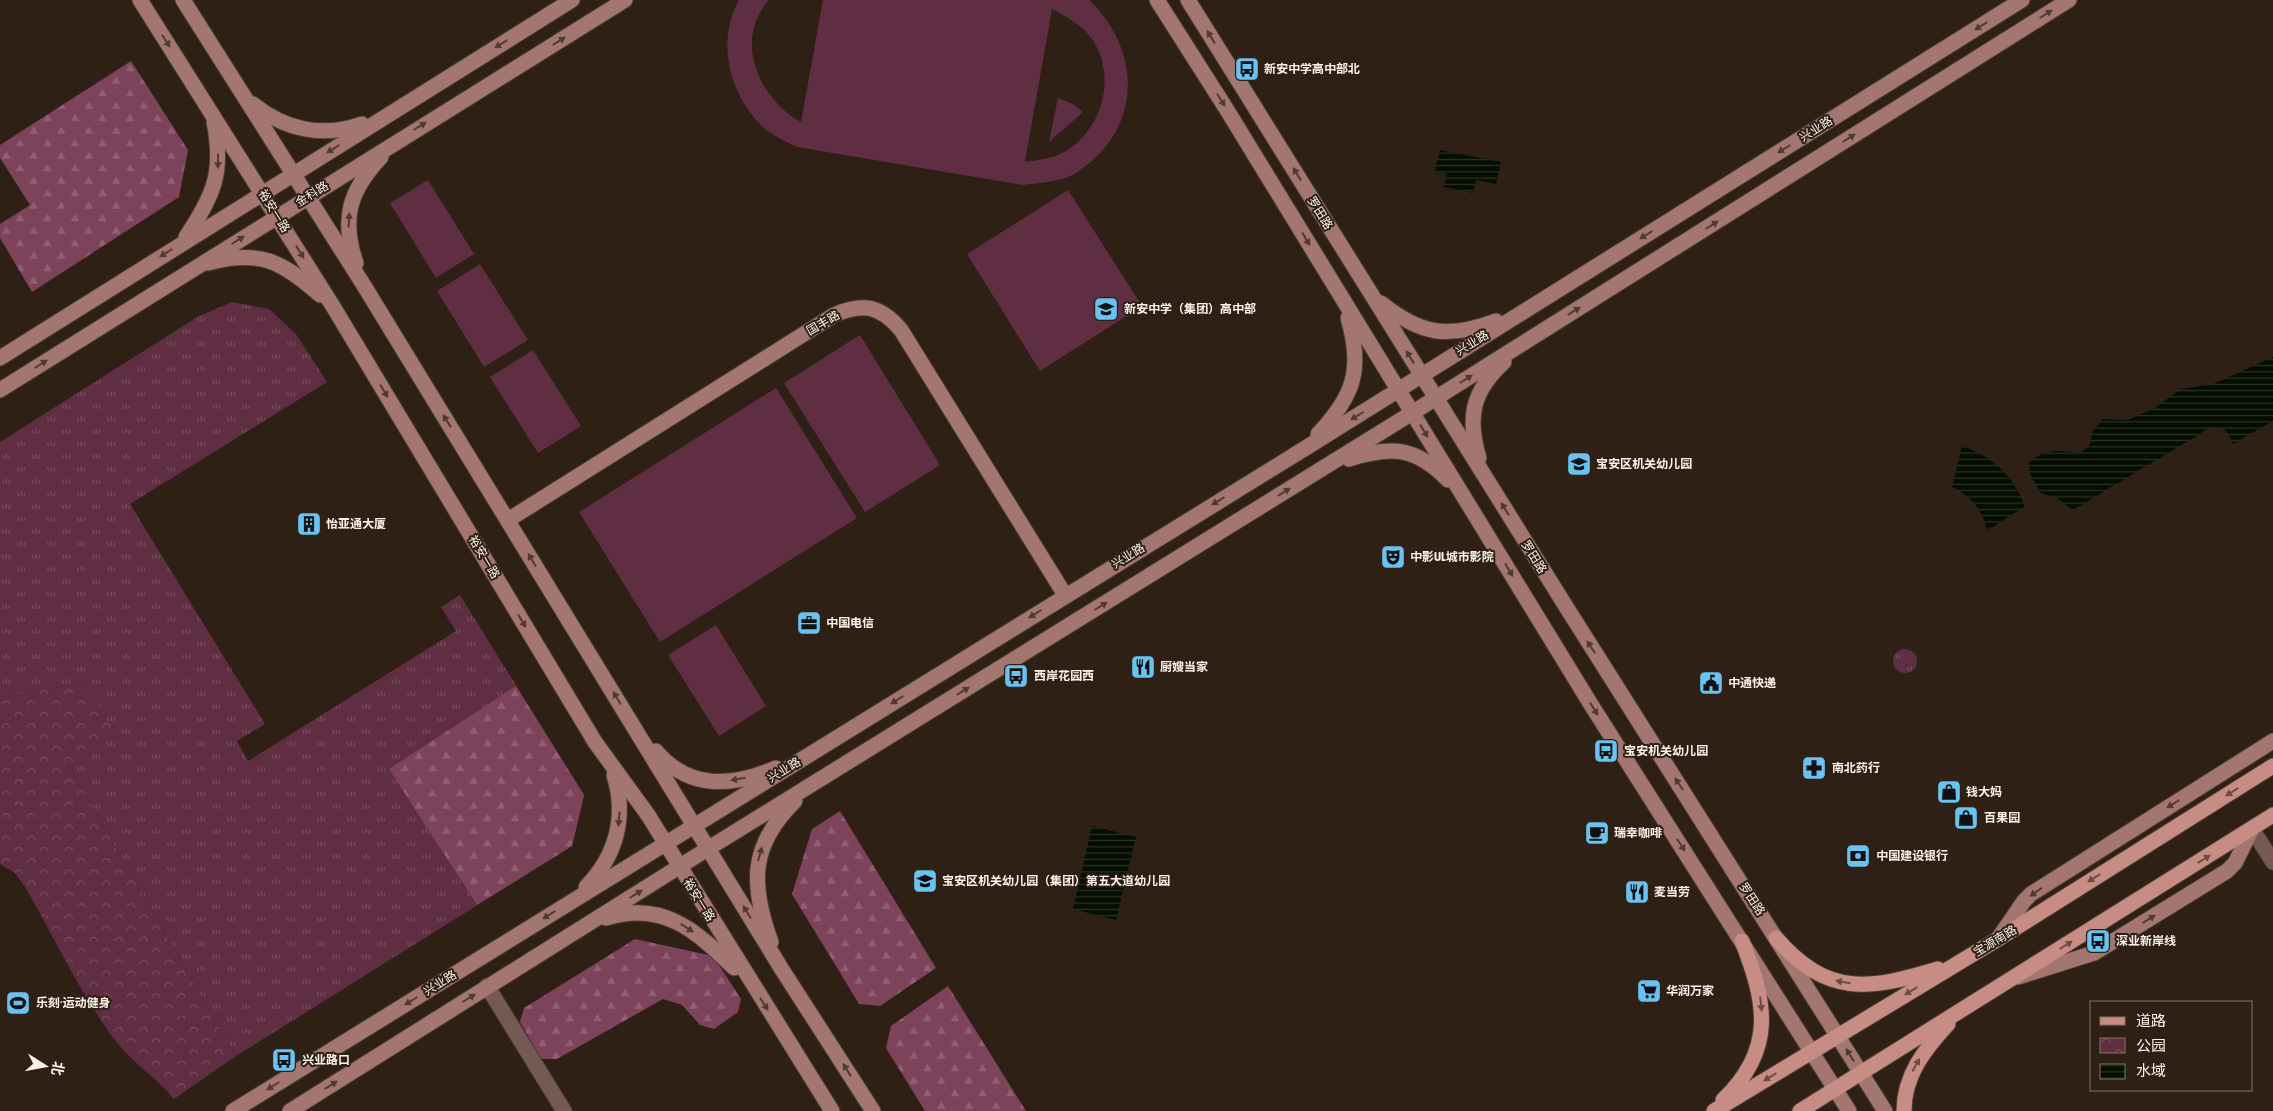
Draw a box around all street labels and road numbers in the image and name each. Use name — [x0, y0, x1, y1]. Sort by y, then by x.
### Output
street label: 兴业路 — [1797, 114, 1835, 144]
street label: 金科路 — [293, 179, 331, 209]
street label: 裕安一路 — [255, 187, 293, 235]
street label: 罗田路 — [1305, 194, 1335, 232]
street label: 国丰路 — [804, 308, 842, 338]
street label: 兴业路 — [1453, 328, 1491, 358]
street label: 裕安一路 — [466, 533, 502, 581]
street label: 罗田路 — [1519, 538, 1549, 576]
street label: 兴业路 — [1109, 541, 1147, 571]
street label: 兴业路 — [765, 755, 803, 785]
street label: 裕安一路 — [680, 876, 718, 924]
street label: 罗田路 — [1736, 880, 1768, 918]
street label: 宝源南路 — [1971, 923, 2019, 959]
street label: 兴业路 — [421, 968, 459, 998]

